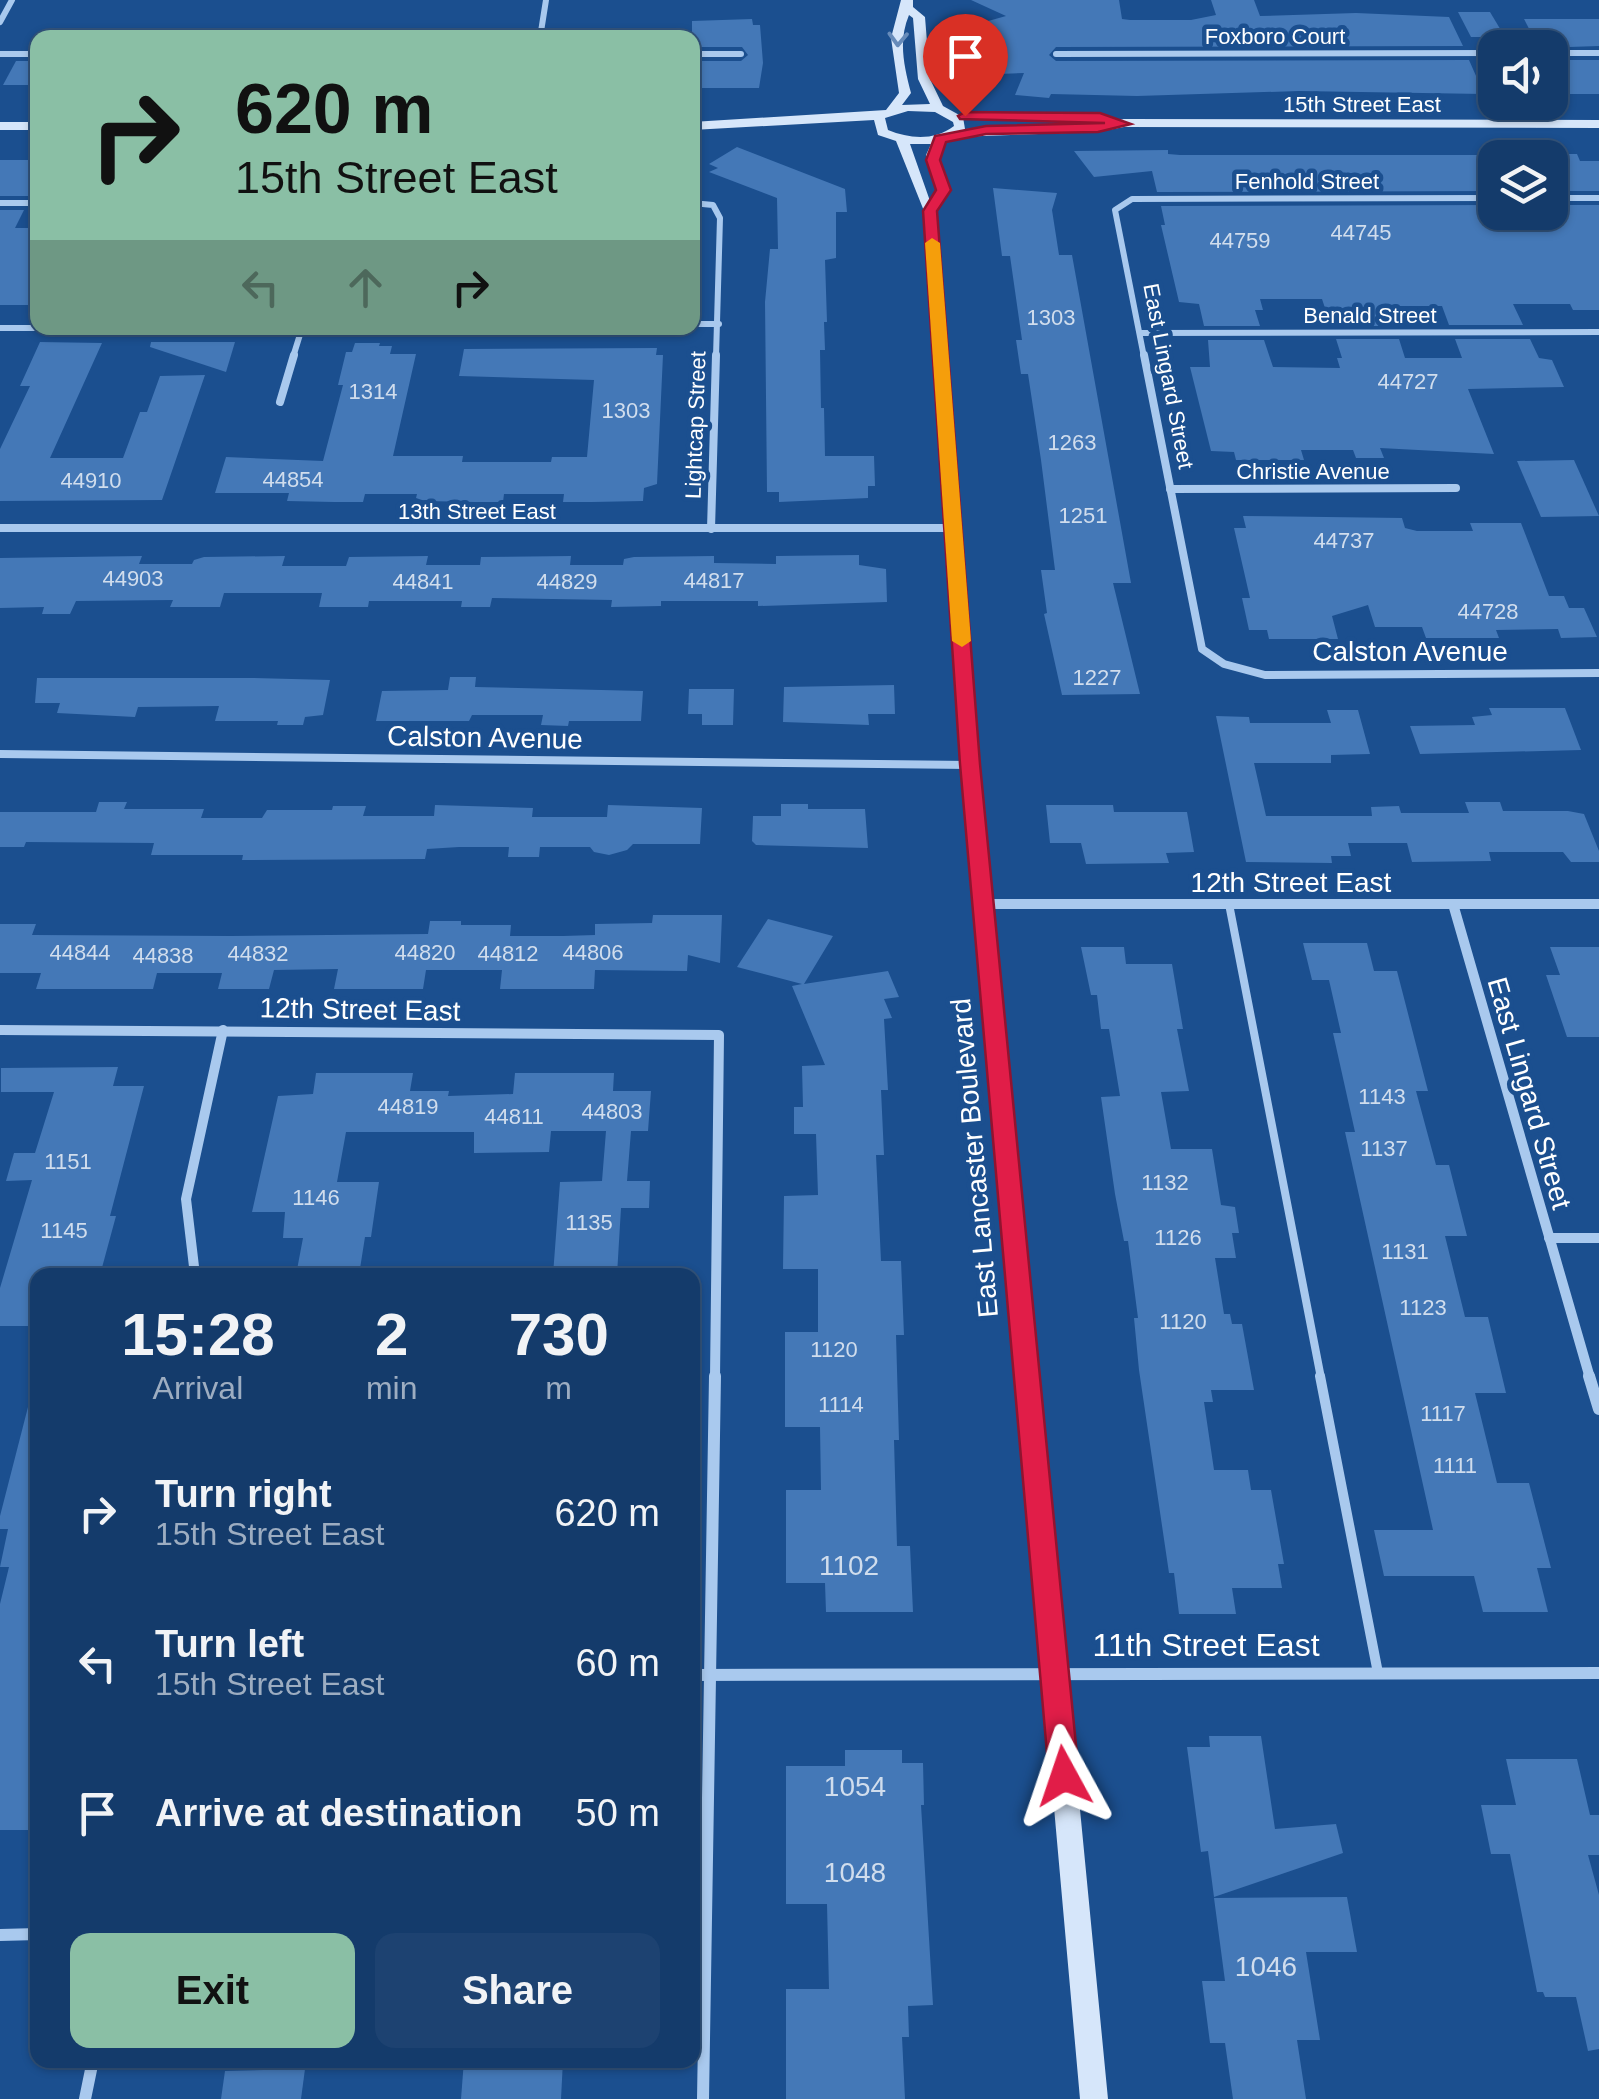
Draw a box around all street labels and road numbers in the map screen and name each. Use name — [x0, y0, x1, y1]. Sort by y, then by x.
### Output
street label: Foxboro Court — [1205, 24, 1345, 49]
street label: 15th Street East — [1283, 92, 1441, 117]
street label: Fenhold Street — [1235, 169, 1379, 194]
street label: East Lingard Street — [1138, 281, 1199, 471]
street label: Benald Street — [1303, 303, 1437, 328]
street label: Lightcap Street — [680, 351, 711, 499]
street label: Christie Avenue — [1236, 459, 1390, 484]
street label: 13th Street East — [398, 499, 556, 524]
street label: Calston Avenue — [1312, 636, 1508, 667]
street label: Calston Avenue — [387, 720, 583, 755]
street label: 12th Street East — [1191, 867, 1392, 898]
street label: East Lingard Street — [1482, 974, 1578, 1213]
street label: 12th Street East — [259, 992, 461, 1027]
street label: East Lancaster Boulevard — [945, 997, 1004, 1319]
street label: 11th Street East — [1092, 1627, 1320, 1663]

